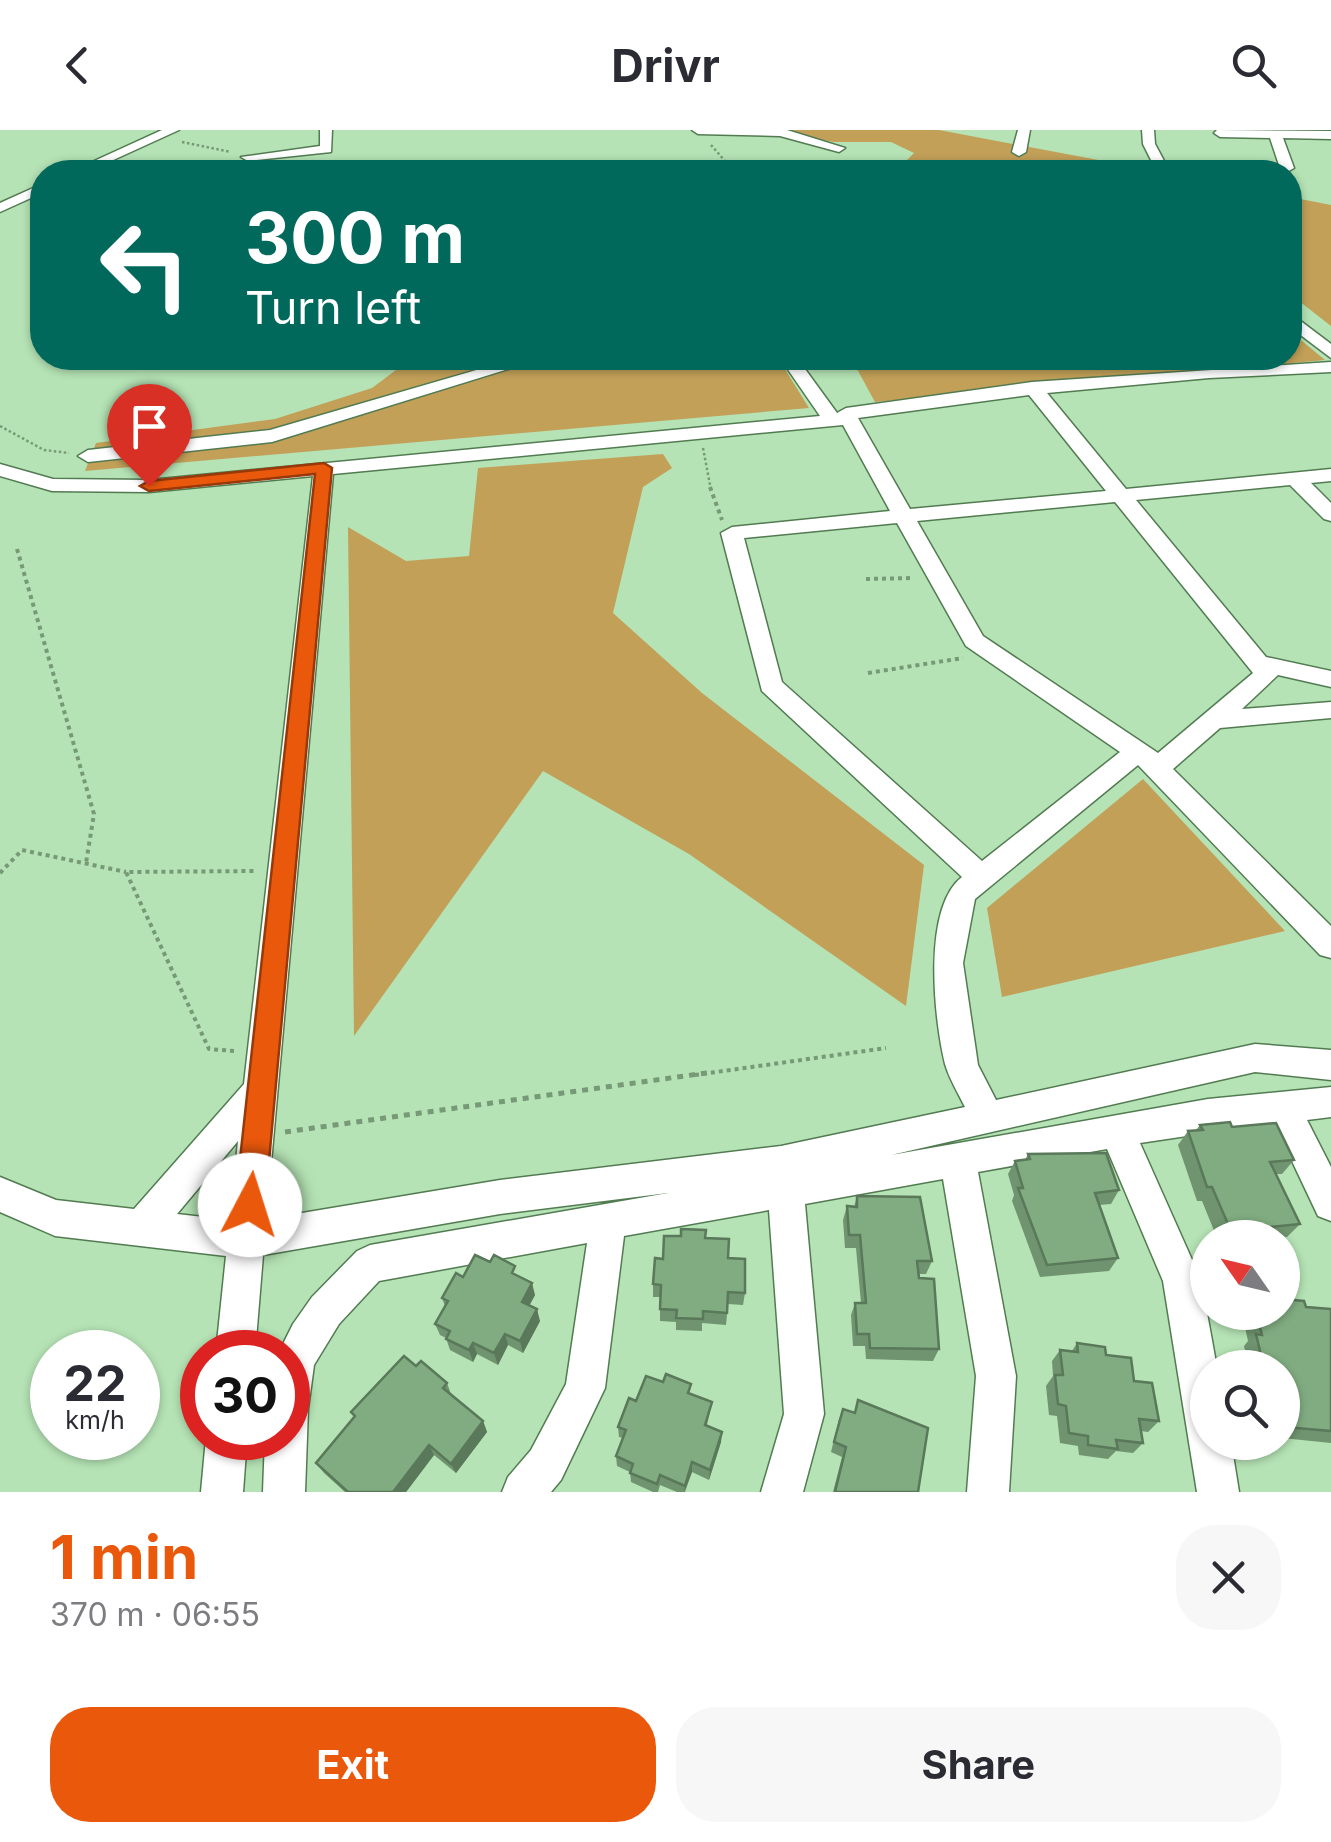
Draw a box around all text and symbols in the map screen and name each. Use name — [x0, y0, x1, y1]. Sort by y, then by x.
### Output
icon: back — [50, 38, 105, 93]
text: Drivr — [611, 38, 720, 93]
icon: search — [1226, 38, 1281, 93]
text: 300 m — [245, 195, 465, 280]
icon: left — [80, 200, 210, 330]
text: Turn left — [245, 280, 421, 335]
pin — [107, 384, 192, 487]
icon: arrive — [122, 399, 177, 454]
position arrow — [198, 1153, 302, 1257]
north arrow — [1190, 1220, 1300, 1330]
map controls — [1190, 1220, 1300, 1460]
speed limit sign: 30 — [180, 1330, 310, 1460]
button: search — [1190, 1350, 1300, 1460]
text: 22 — [64, 1353, 127, 1413]
text: km/h — [65, 1405, 125, 1435]
text: 1 min — [50, 1521, 198, 1593]
button: close — [1176, 1525, 1281, 1630]
text: 370 m · 06:55 — [50, 1595, 260, 1634]
button: Exit — [50, 1707, 656, 1822]
button: Share — [676, 1707, 1281, 1822]

